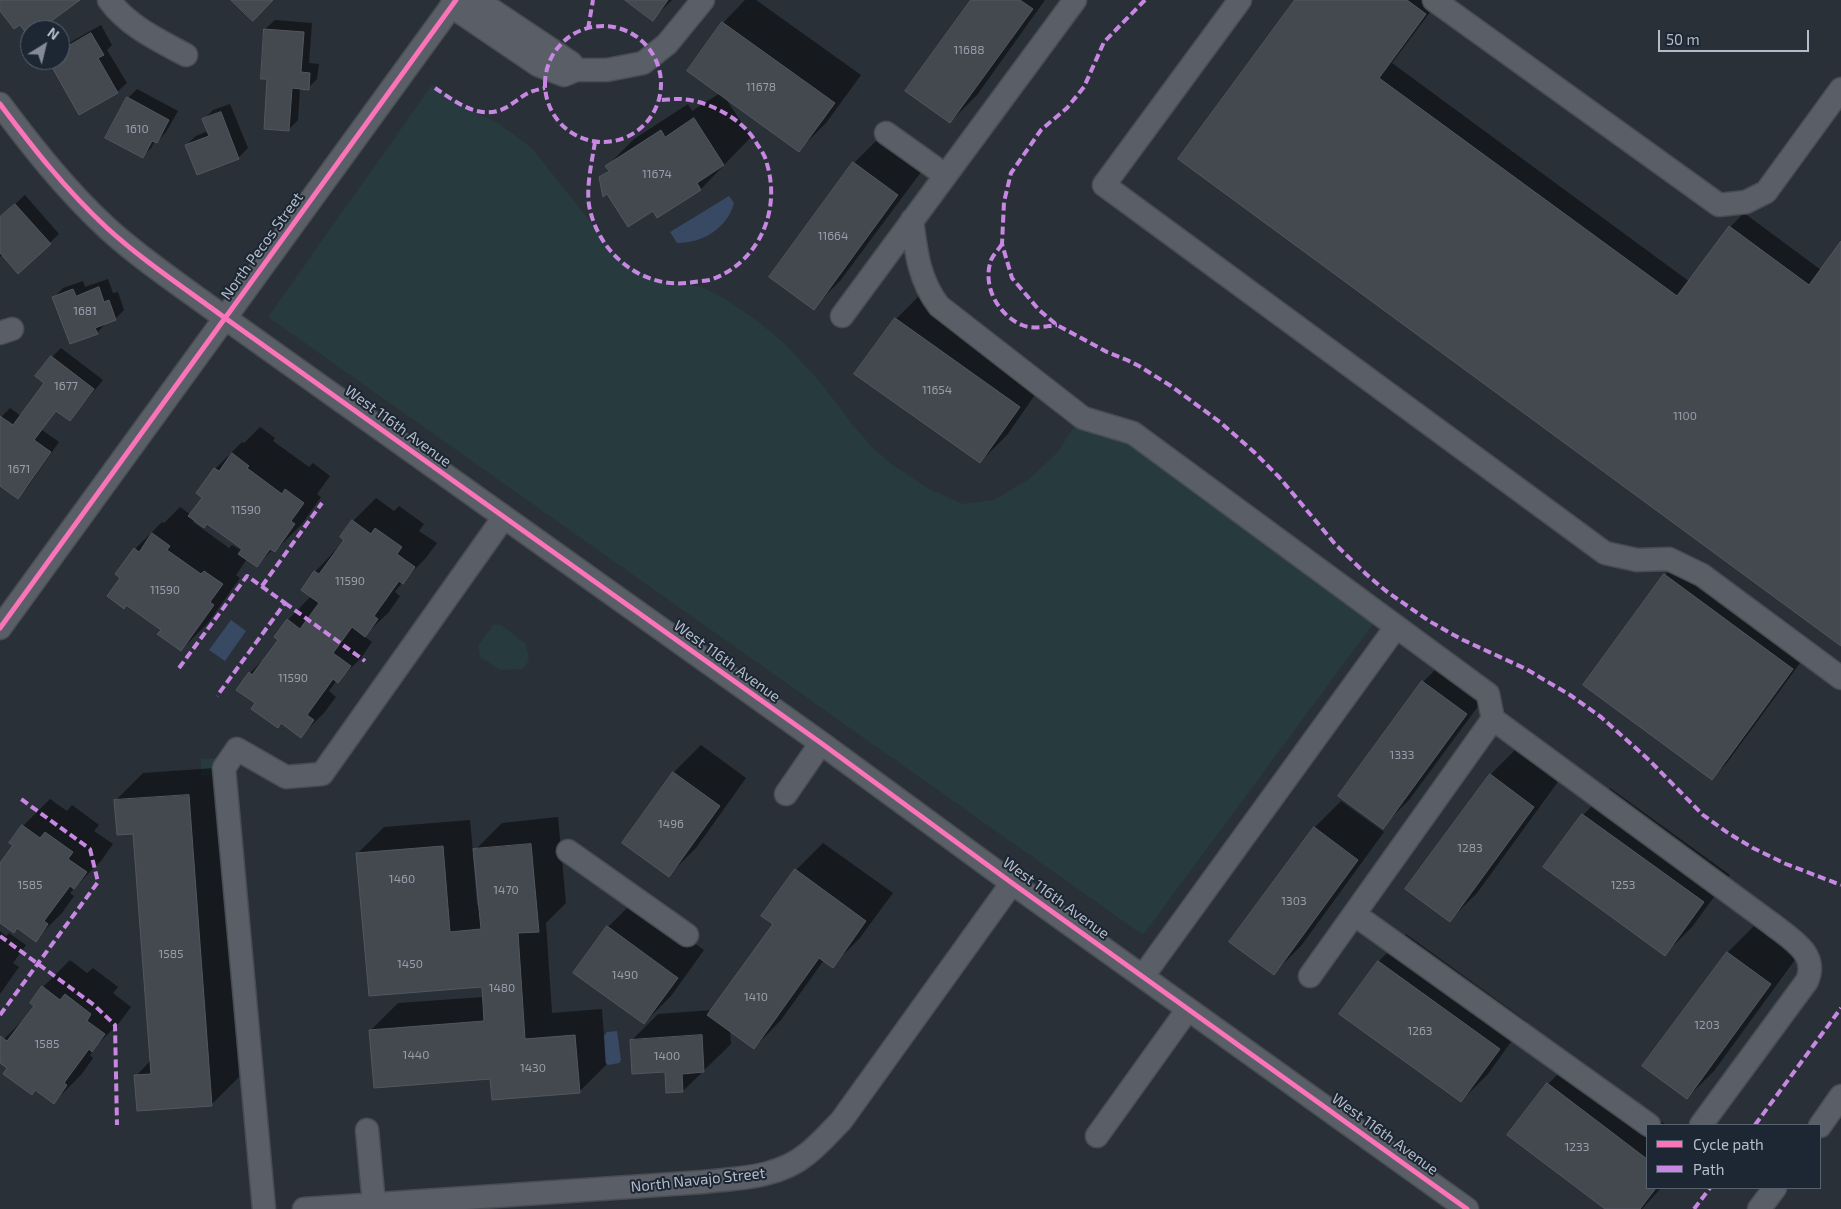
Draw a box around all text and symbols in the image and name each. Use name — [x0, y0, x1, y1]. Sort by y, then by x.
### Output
north arrow — [20, 20, 70, 70]
scale bar — [1661, 20, 1812, 52]
text: N — [44, 23, 63, 43]
text: 50 m — [1666, 30, 1700, 48]
house number: 11688 — [954, 43, 984, 57]
house number: 11678 — [746, 80, 776, 94]
house number: 1610 — [125, 122, 149, 136]
house number: 11674 — [642, 167, 672, 181]
street label: North Pecos Street — [217, 189, 307, 303]
house number: 11664 — [818, 229, 848, 243]
house number: 1681 — [73, 304, 97, 318]
house number: 1677 — [54, 379, 78, 393]
street label: West 116th Avenue — [341, 381, 455, 471]
house number: 11654 — [922, 383, 952, 397]
house number: 1100 — [1673, 409, 1697, 423]
house number: 1671 — [8, 462, 30, 476]
house number: 11590 — [231, 503, 261, 517]
house number: 11590 — [335, 574, 365, 588]
house number: 11590 — [150, 583, 180, 597]
street label: West 116th Avenue — [670, 616, 784, 706]
house number: 11590 — [278, 671, 308, 685]
house number: 1333 — [1390, 748, 1414, 762]
house number: 1496 — [658, 817, 684, 831]
house number: 1283 — [1457, 841, 1483, 855]
street label: West 116th Avenue — [999, 853, 1113, 943]
house number: 1460 — [389, 872, 415, 886]
house number: 1585 — [18, 878, 42, 892]
house number: 1253 — [1611, 878, 1635, 892]
house number: 1470 — [493, 883, 519, 897]
house number: 1303 — [1281, 894, 1307, 908]
house number: 1585 — [159, 947, 183, 961]
house number: 1450 — [397, 957, 423, 971]
house number: 1490 — [612, 968, 638, 982]
house number: 1480 — [489, 981, 515, 995]
house number: 1410 — [744, 990, 768, 1004]
house number: 1203 — [1694, 1018, 1720, 1032]
house number: 1263 — [1407, 1024, 1433, 1038]
house number: 1585 — [35, 1037, 59, 1051]
house number: 1440 — [403, 1048, 429, 1062]
house number: 1400 — [654, 1049, 680, 1063]
house number: 1430 — [520, 1061, 546, 1075]
street label: West 116th Avenue — [1328, 1089, 1442, 1179]
legend — [1646, 1124, 1821, 1189]
text: Cycle path — [1693, 1135, 1764, 1153]
house number: 1233 — [1565, 1140, 1589, 1154]
text: Path — [1693, 1160, 1724, 1178]
street label: North Navajo Street — [630, 1164, 766, 1196]

